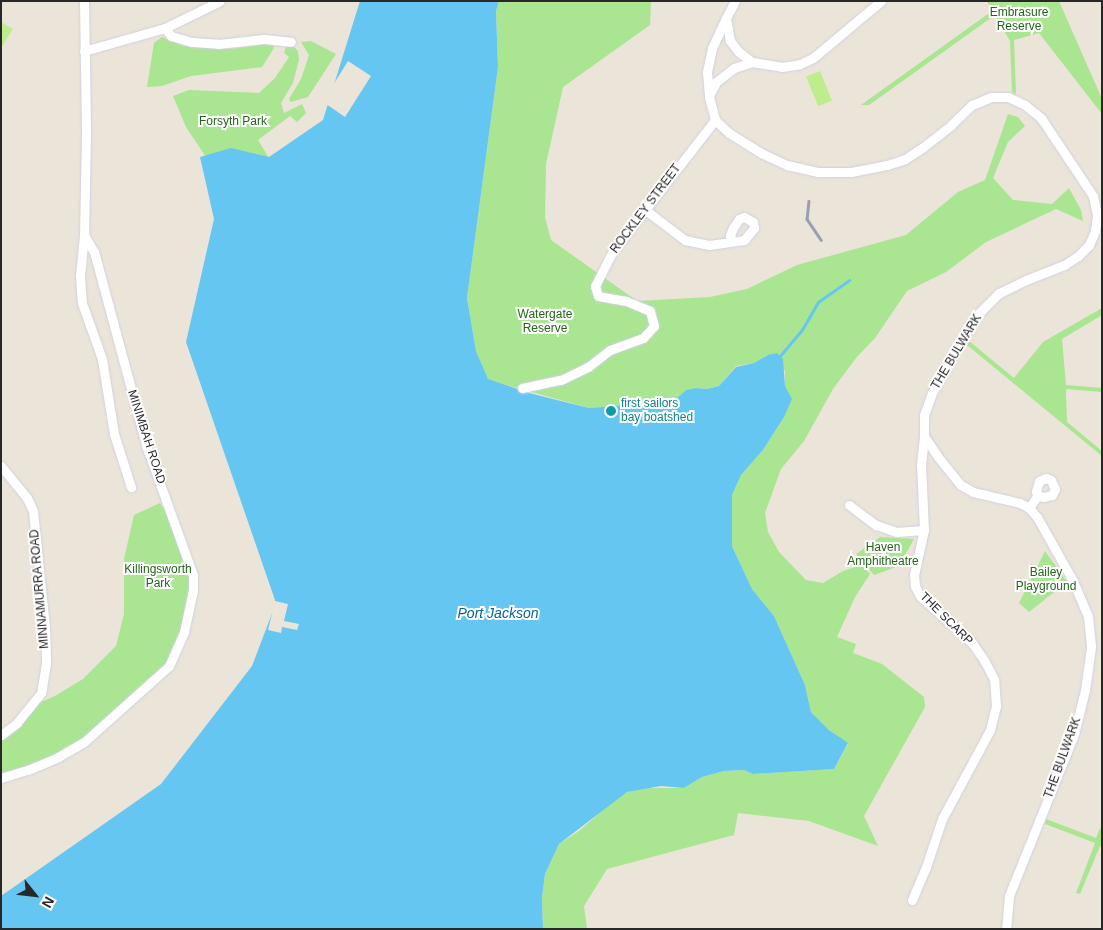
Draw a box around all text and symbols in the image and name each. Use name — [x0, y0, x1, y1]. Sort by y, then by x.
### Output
park label: Embrasure Reserve — [990, 6, 1048, 34]
park label: Forsyth Park — [199, 115, 267, 129]
street label: ROCKLEY STREET — [608, 162, 684, 256]
park label: Watergate Reserve — [518, 308, 572, 336]
street label: THE BULWARK — [929, 312, 985, 392]
street label: MINIMBAH ROAD — [124, 388, 168, 486]
place label: first sailors bay boatshed — [621, 397, 693, 425]
marker: first sailors bay boatshed — [605, 405, 617, 417]
street label: MINNAMURRA ROAD — [28, 528, 52, 650]
park label: Haven Amphitheatre — [847, 541, 919, 569]
park label: Killingsworth Park — [124, 563, 192, 591]
park label: Bailey Playground — [1016, 566, 1076, 594]
street label: THE SCARP — [917, 590, 975, 648]
water label: Port Jackson — [458, 605, 538, 621]
street label: THE BULWARK — [1042, 715, 1084, 801]
north arrow — [10, 870, 60, 920]
text: N — [39, 894, 58, 911]

